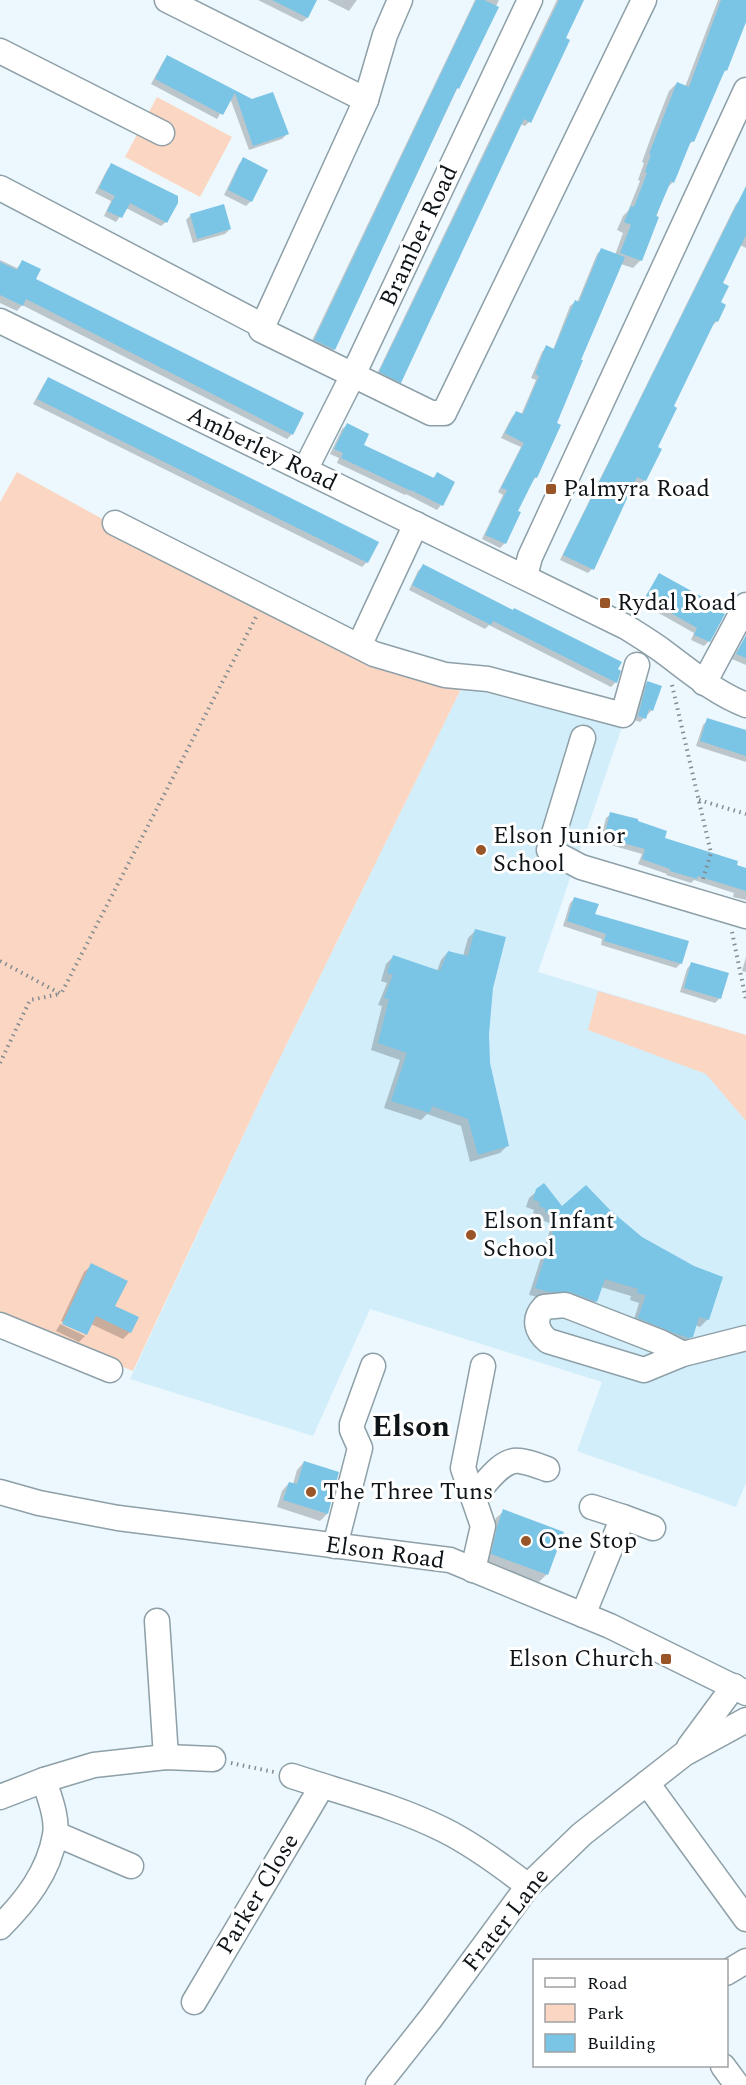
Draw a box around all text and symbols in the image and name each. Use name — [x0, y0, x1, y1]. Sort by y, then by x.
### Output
street label: Bramber Road — [370, 159, 468, 313]
street label: Amberley Road — [181, 397, 343, 501]
place label: Palmyra Road — [563, 471, 710, 507]
marker: Palmyra Road — [544, 482, 558, 496]
place label: Rydal Road — [617, 585, 737, 621]
marker: Rydal Road — [598, 596, 612, 610]
place label: Elson Junior School — [493, 818, 625, 882]
marker: Elson Junior School — [474, 843, 488, 857]
place label: Elson Infant School — [483, 1203, 615, 1267]
marker: Elson Infant School — [464, 1228, 478, 1242]
district label: Elson — [372, 1404, 450, 1450]
place label: The Three Tuns — [323, 1474, 493, 1510]
marker: The Three Tuns — [304, 1485, 318, 1499]
place label: One Stop — [538, 1523, 637, 1559]
street label: Elson Road — [323, 1527, 447, 1579]
marker: One Stop — [519, 1534, 533, 1548]
place label: Elson Church — [508, 1641, 654, 1677]
marker: Elson Church — [659, 1652, 673, 1666]
street label: Parker Close — [208, 1827, 308, 1961]
street label: Frater Lane — [454, 1860, 558, 1980]
legend — [533, 1959, 728, 2067]
text: Road — [587, 1970, 628, 1997]
text: Park — [587, 2000, 624, 2027]
text: Building — [587, 2030, 656, 2057]

